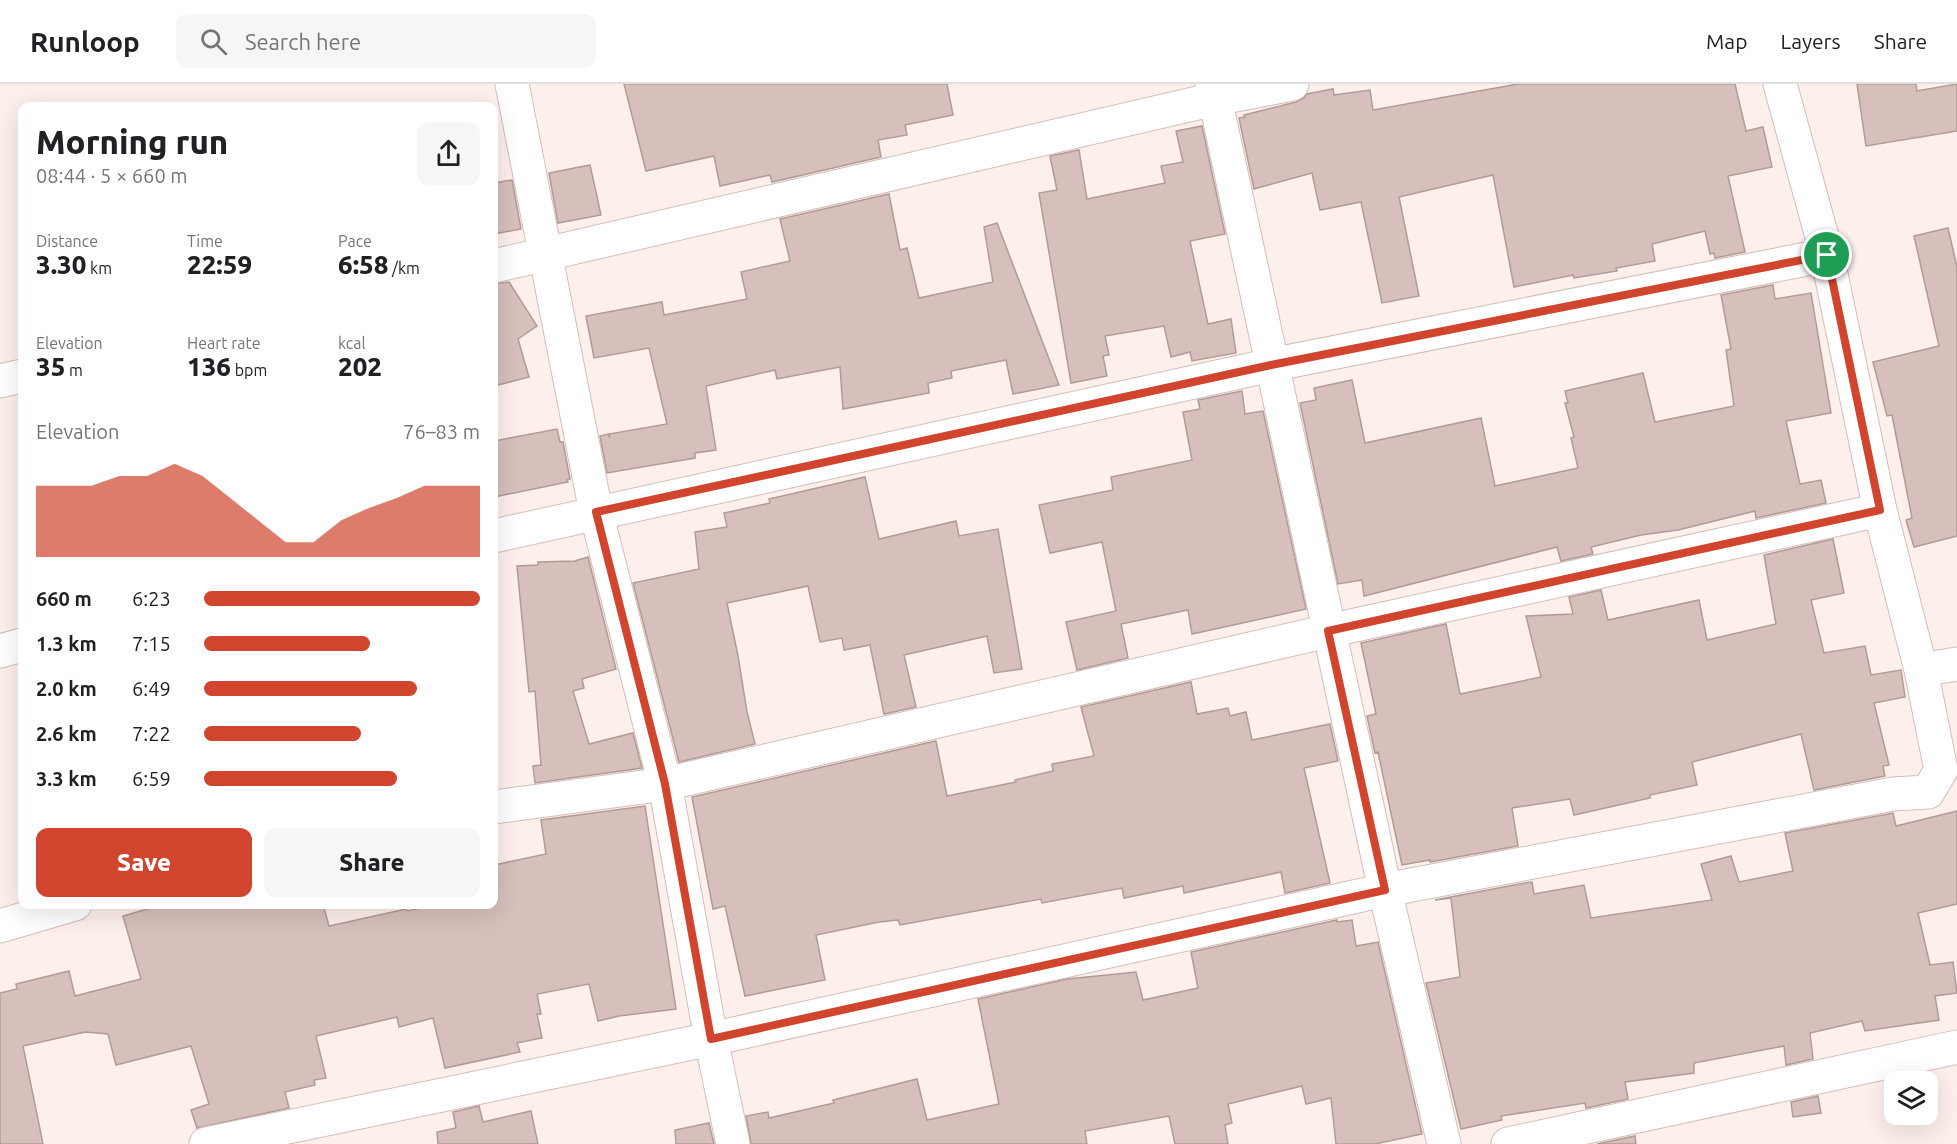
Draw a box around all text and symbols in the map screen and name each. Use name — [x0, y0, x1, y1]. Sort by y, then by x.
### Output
search box — [176, 14, 596, 68]
icon: search — [197, 25, 230, 58]
text: Runloop — [30, 26, 140, 57]
text: Search here — [245, 29, 361, 54]
text: Map — [1706, 29, 1747, 53]
text: Layers — [1780, 29, 1841, 53]
text: Share — [1874, 29, 1927, 53]
button: share — [417, 122, 480, 185]
text: Morning run — [36, 123, 228, 160]
text: 08:44 · 5 × 660 m — [36, 164, 188, 187]
pin — [1801, 229, 1852, 280]
text: Distance — [36, 232, 98, 250]
text: Time — [187, 232, 223, 250]
text: Pace — [338, 232, 372, 250]
icon: arrive — [1810, 238, 1843, 271]
text: 3.30 — [36, 250, 86, 279]
text: 22:59 — [187, 250, 252, 279]
text: 6:58 — [338, 250, 388, 279]
text: km — [86, 259, 112, 277]
text: /km — [388, 259, 420, 277]
text: Elevation — [36, 334, 103, 352]
text: Heart rate — [187, 334, 261, 352]
text: kcal — [338, 334, 366, 352]
text: 35 — [36, 352, 65, 381]
text: 136 — [187, 352, 231, 381]
text: 202 — [338, 352, 382, 381]
text: m — [65, 361, 83, 379]
text: bpm — [231, 361, 267, 379]
text: Elevation — [36, 420, 119, 443]
text: 76–83 m — [403, 420, 480, 443]
text: 660 m — [36, 587, 92, 610]
text: 6:23 — [132, 587, 171, 610]
text: 1.3 km — [36, 632, 97, 655]
text: 7:15 — [132, 632, 171, 655]
text: 2.0 km — [36, 677, 97, 700]
text: 6:49 — [132, 677, 171, 700]
text: 2.6 km — [36, 722, 97, 745]
text: 7:22 — [132, 722, 171, 745]
text: 3.3 km — [36, 767, 97, 790]
text: 6:59 — [132, 767, 171, 790]
button: Save — [36, 828, 252, 897]
button: Share — [264, 828, 480, 897]
map controls — [1884, 1071, 1938, 1125]
button: layers — [1884, 1071, 1938, 1125]

